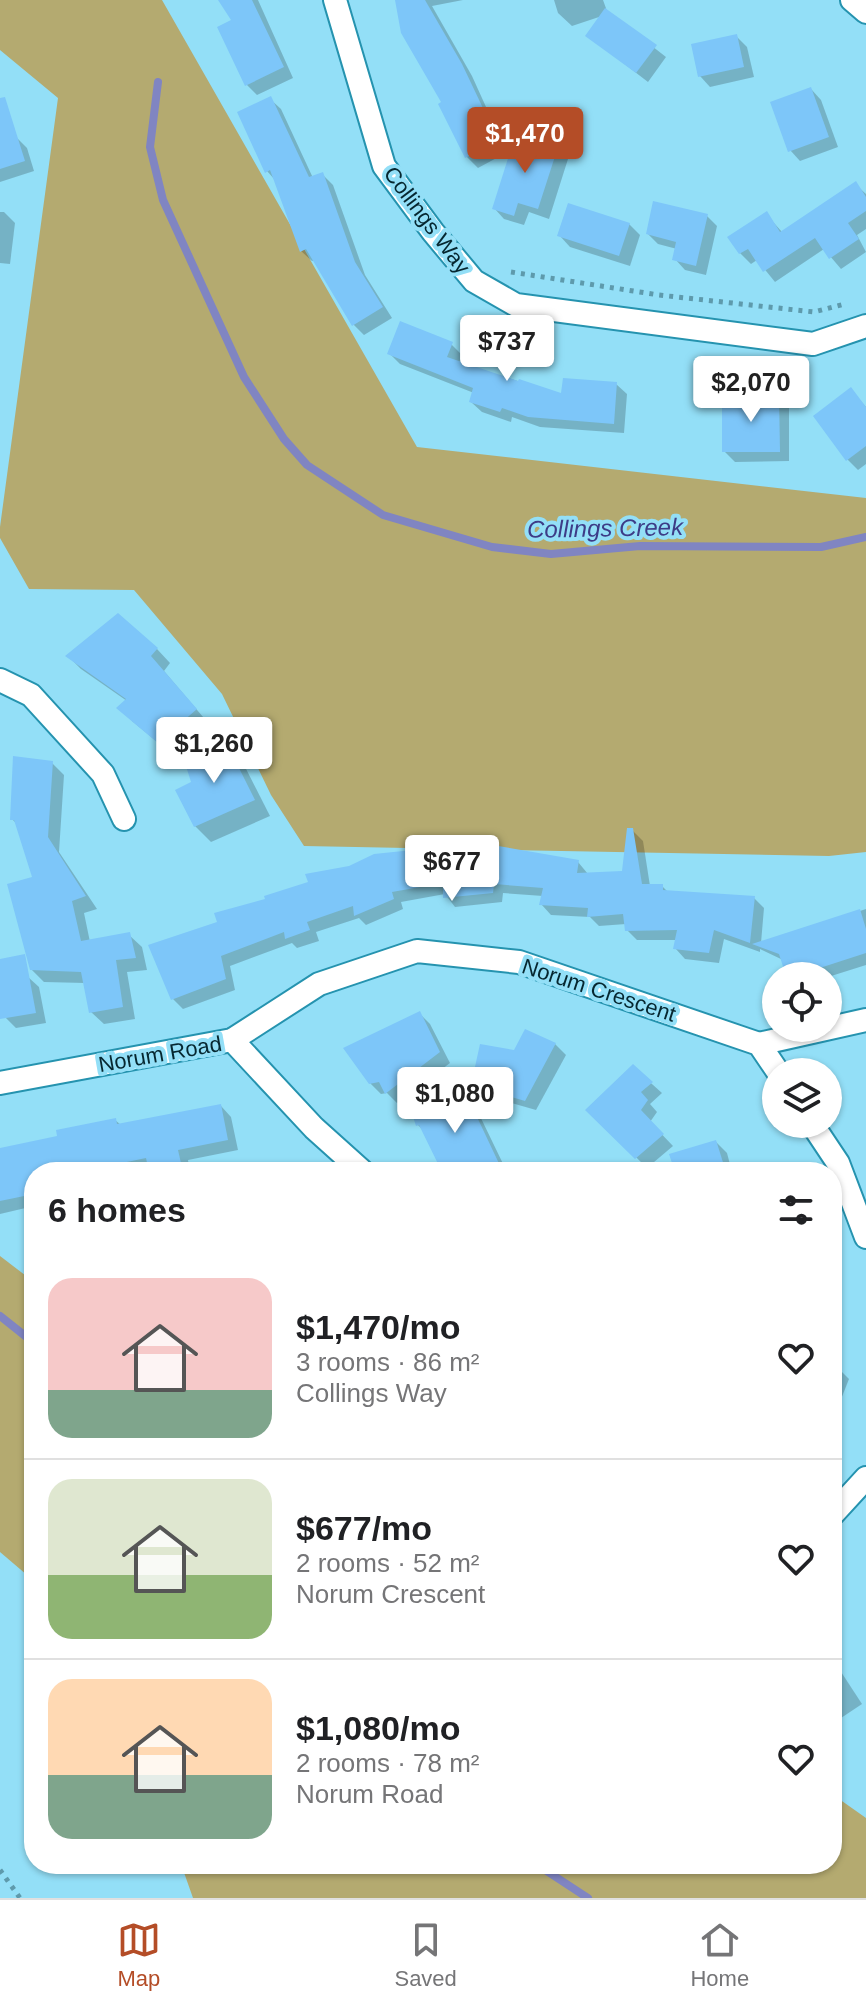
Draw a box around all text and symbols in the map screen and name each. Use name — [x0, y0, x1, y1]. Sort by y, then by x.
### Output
pin: $1,470 — [460, 107, 590, 175]
text: $1,470 — [485, 118, 565, 148]
street label: Collings Way — [379, 162, 475, 278]
pin: $737 — [460, 315, 554, 383]
text: $737 — [478, 326, 536, 356]
pin: $2,070 — [686, 356, 816, 424]
text: $2,070 — [711, 367, 791, 397]
water label: Collings Creek — [527, 513, 685, 543]
pin: $1,260 — [149, 717, 279, 785]
text: $1,260 — [174, 728, 254, 758]
pin: $677 — [405, 835, 499, 903]
text: $677 — [423, 846, 481, 876]
street label: Norum Crescent — [519, 953, 679, 1027]
map controls — [762, 962, 842, 1138]
button: locate — [762, 962, 842, 1042]
street label: Norum Road — [96, 1031, 224, 1077]
button: layers — [762, 1058, 842, 1138]
pin: $1,080 — [390, 1067, 520, 1135]
text: $1,080 — [415, 1078, 495, 1108]
icon: filters — [774, 1188, 818, 1232]
text: 6 homes — [48, 1191, 186, 1229]
text: $1,470/mo — [296, 1308, 460, 1346]
icon: home — [112, 1310, 208, 1406]
icon: heart — [774, 1336, 818, 1380]
text: 3 rooms · 86 m² — [296, 1347, 480, 1377]
text: Collings Way — [296, 1378, 447, 1408]
text: $677/mo — [296, 1509, 432, 1547]
icon: home — [112, 1511, 208, 1607]
icon: heart — [774, 1537, 818, 1581]
text: 2 rooms · 52 m² — [296, 1548, 480, 1578]
text: Norum Crescent — [296, 1579, 485, 1609]
text: $1,080/mo — [296, 1709, 460, 1747]
icon: home — [112, 1711, 208, 1807]
icon: heart — [774, 1737, 818, 1781]
text: 2 rooms · 78 m² — [296, 1748, 480, 1778]
text: Norum Road — [296, 1779, 443, 1809]
tab: Map — [117, 1918, 161, 1992]
tab: Saved — [394, 1918, 457, 1992]
tab: Home — [690, 1918, 749, 1992]

